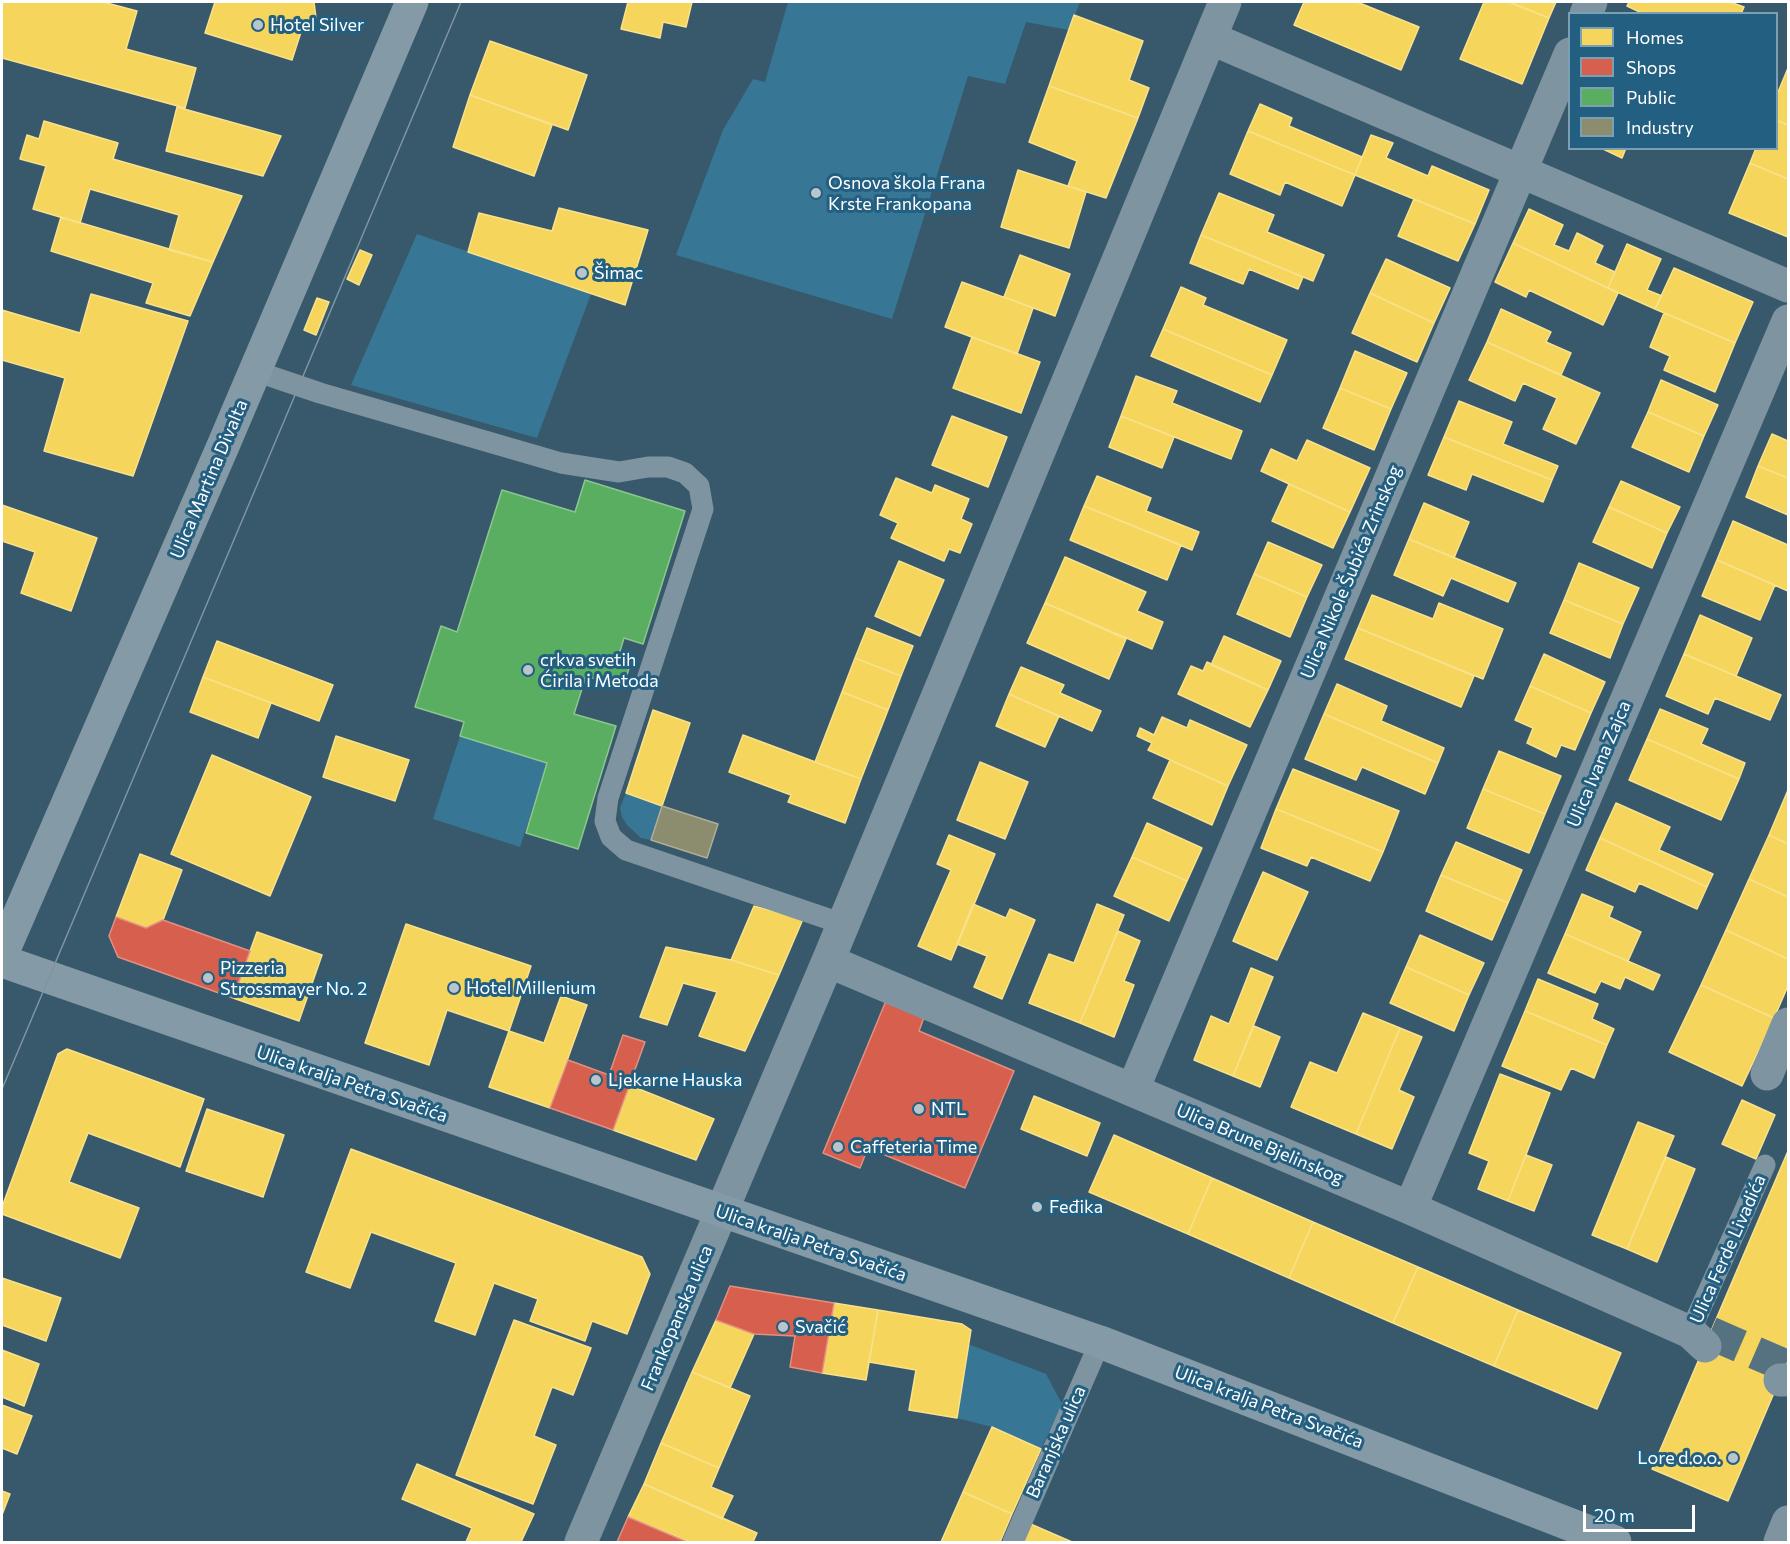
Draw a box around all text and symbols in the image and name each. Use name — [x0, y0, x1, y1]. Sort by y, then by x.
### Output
legend — [1568, 12, 1778, 150]
place label: Hotel Silver — [270, 14, 364, 36]
marker: Hotel Silver — [251, 18, 265, 32]
text: Homes — [1626, 26, 1684, 48]
text: Shops — [1626, 56, 1676, 78]
text: Public — [1626, 86, 1676, 108]
text: Industry — [1626, 116, 1694, 138]
place label: Osnova škola Frana Krste Frankopana — [828, 172, 985, 214]
marker: Osnova škola Frana Krste Frankopana — [809, 186, 823, 200]
place label: Šimac — [594, 262, 643, 284]
marker: Šimac — [575, 266, 589, 280]
street label: Ulica Martina Divalta — [166, 396, 252, 562]
street label: Ulica Nikole Šubića Zrinskog — [1296, 462, 1406, 682]
place label: crkva svetih Ćirila i Metoda — [540, 649, 659, 692]
marker: crkva svetih Ćirila i Metoda — [521, 663, 535, 677]
street label: Ulica Ivana Zajca — [1563, 698, 1635, 830]
place label: Pizzeria Strossmayer No. 2 — [220, 957, 367, 1000]
marker: Pizzeria Strossmayer No. 2 — [201, 971, 215, 985]
place label: Hotel Millenium — [466, 977, 596, 999]
marker: Hotel Millenium — [447, 981, 461, 995]
street label: Ulica kralja Petra Svačića — [254, 1041, 450, 1127]
place label: Ljekarne Hauska — [608, 1069, 742, 1091]
marker: Ljekarne Hauska — [589, 1073, 603, 1087]
place label: NTL — [931, 1098, 966, 1120]
street label: Ulica Brune Bjelinskog — [1173, 1099, 1347, 1189]
marker: NTL — [912, 1102, 926, 1116]
place label: Caffeteria Time — [850, 1136, 977, 1158]
marker: Caffeteria Time — [831, 1140, 845, 1154]
street label: Ulica Ferde Livadića — [1685, 1171, 1771, 1327]
place label: Feđika — [1049, 1196, 1103, 1218]
street label: Ulica kralja Petra Svačića — [713, 1200, 909, 1286]
marker: Feđika — [1030, 1200, 1044, 1214]
street label: Frankopanska ulica — [637, 1242, 717, 1394]
place label: Svačić — [795, 1316, 846, 1338]
marker: Svačić — [776, 1320, 790, 1334]
street label: Ulica kralja Petra Svačića — [1172, 1361, 1366, 1453]
street label: Baranjska ulica — [1022, 1382, 1090, 1502]
place label: Lore d.o.o. — [1637, 1447, 1721, 1469]
marker: Lore d.o.o. — [1726, 1451, 1740, 1465]
scale bar — [1586, 1493, 1698, 1531]
text: 20 m — [1594, 1504, 1635, 1526]

